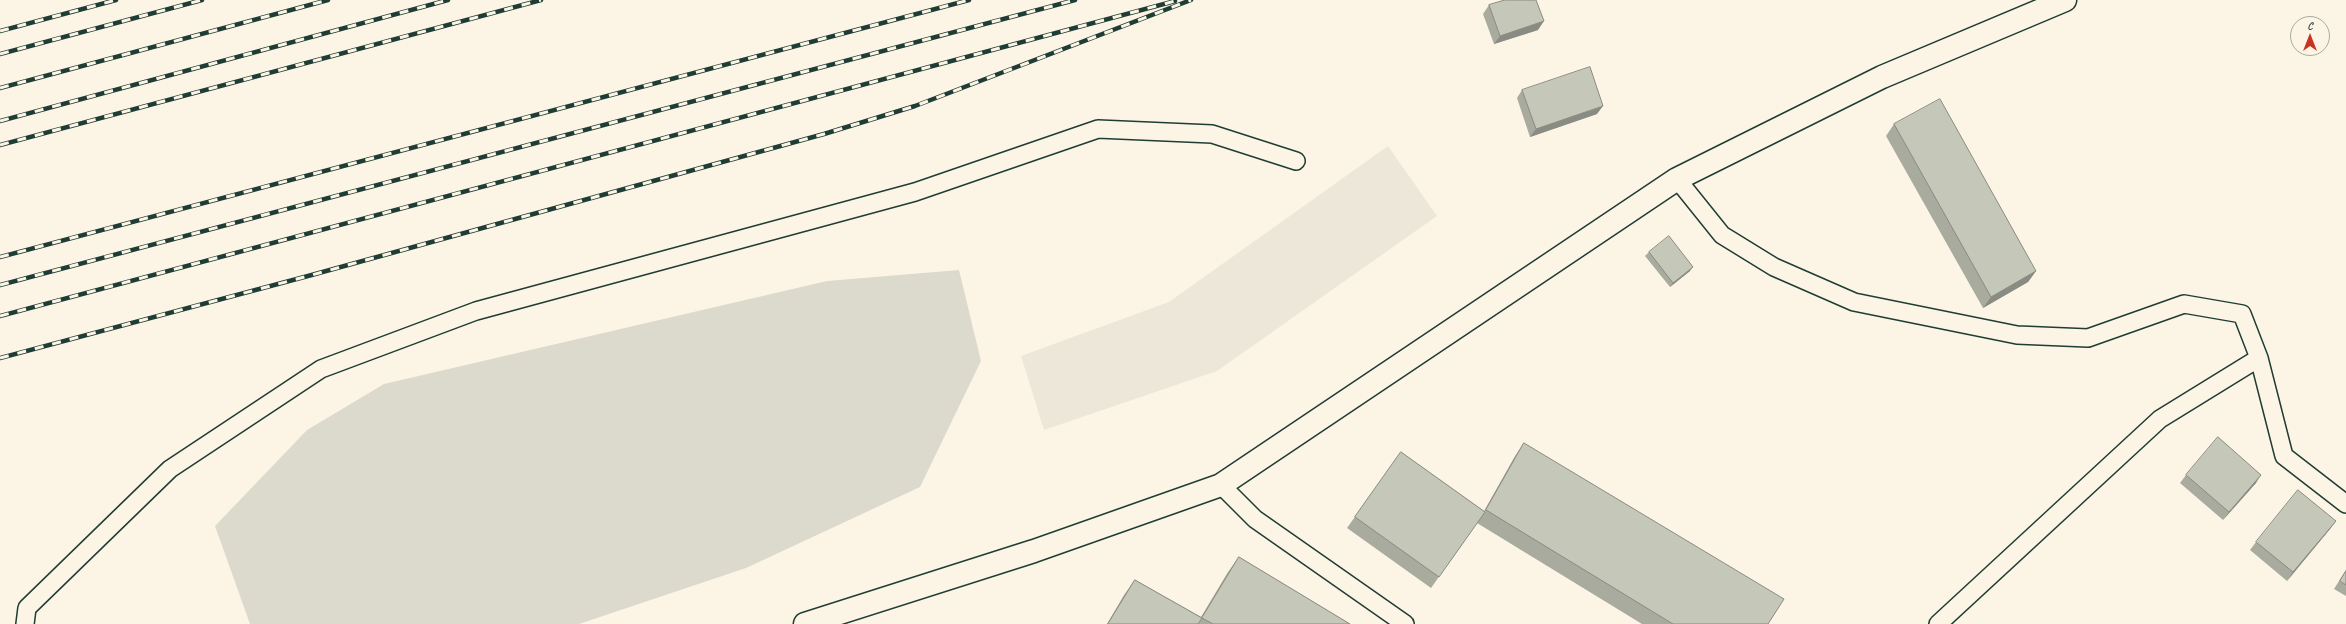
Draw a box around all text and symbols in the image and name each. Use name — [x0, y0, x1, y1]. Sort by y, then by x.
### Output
north arrow — [2290, 16, 2330, 56]
text: С — [2307, 18, 2313, 32]

